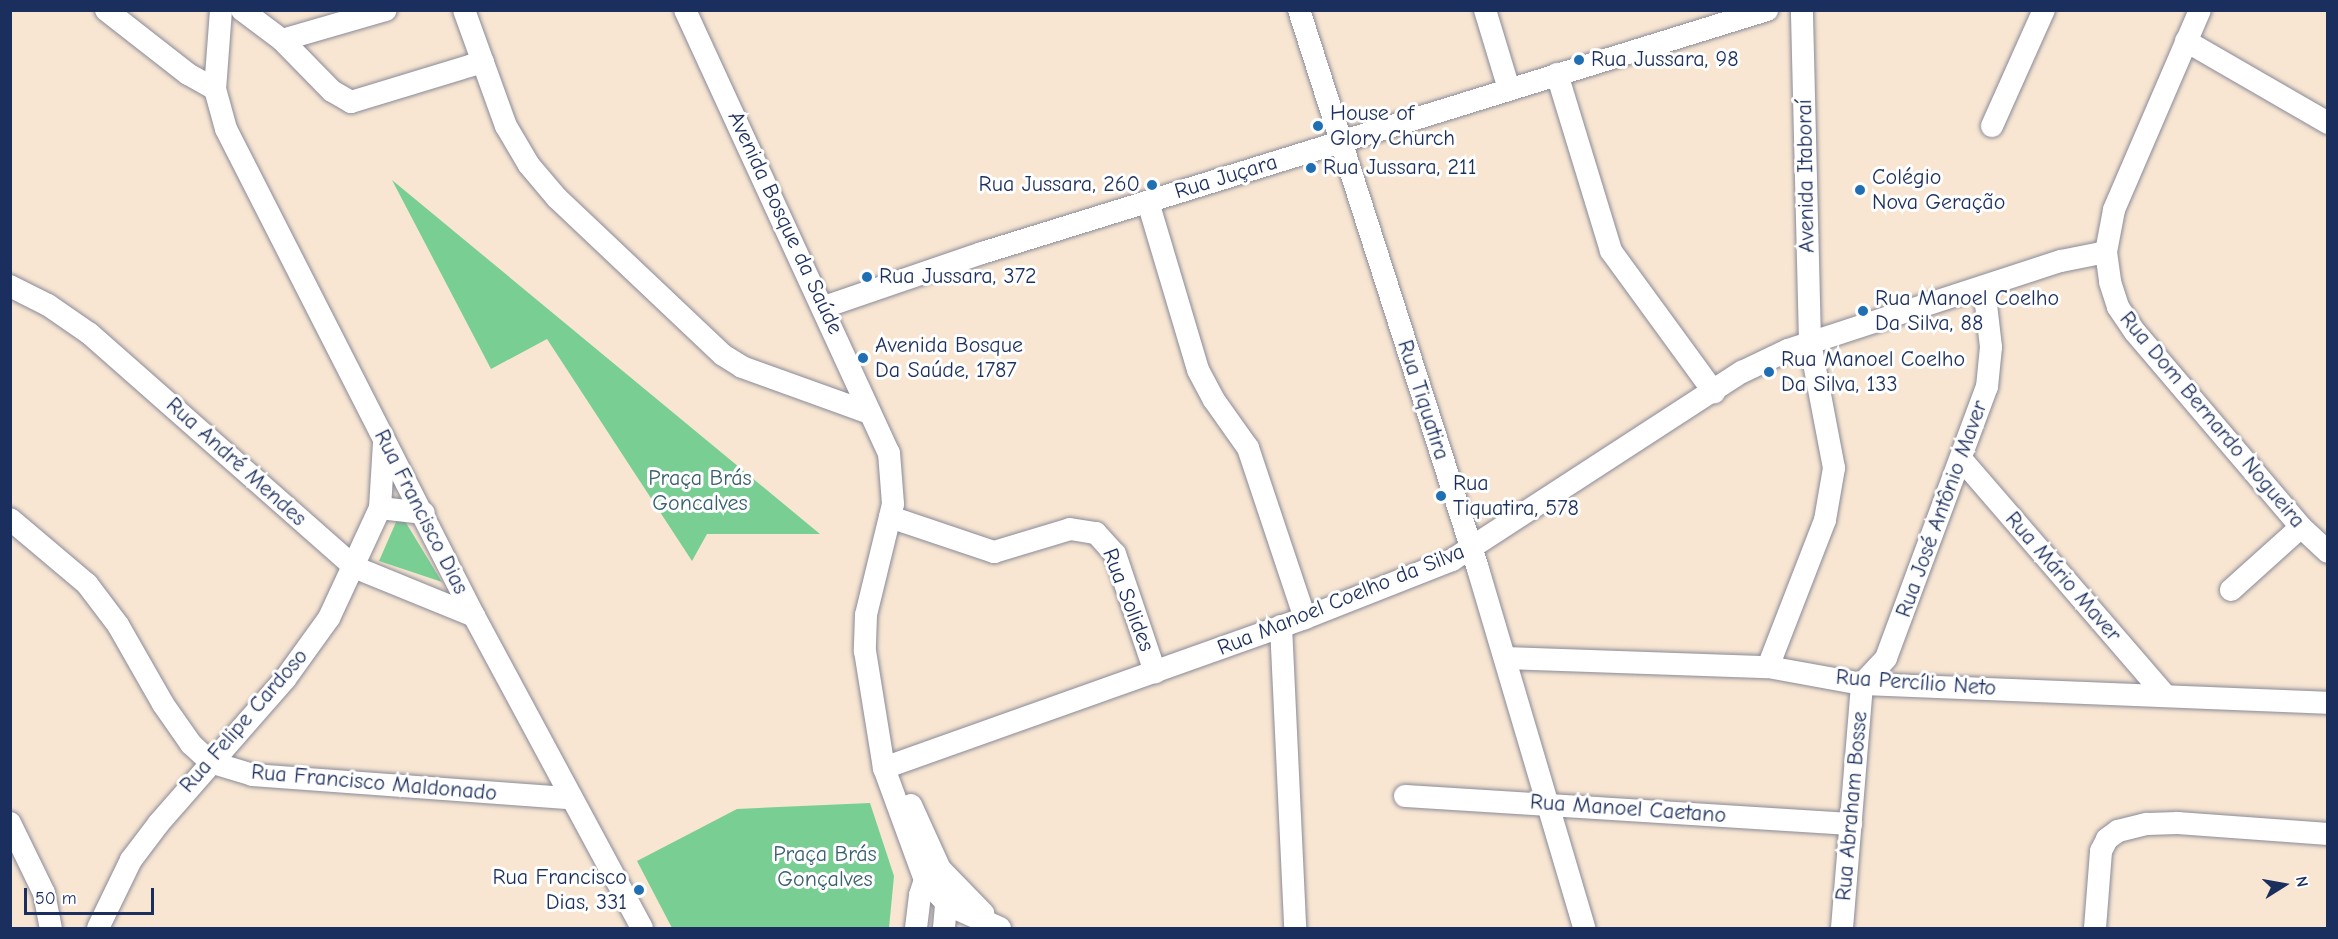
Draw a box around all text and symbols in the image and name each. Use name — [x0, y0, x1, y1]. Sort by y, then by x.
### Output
place label: Rua Jussara, 98 — [1591, 47, 1739, 73]
marker: Rua Jussara, 98 — [1572, 53, 1586, 67]
street label: Avenida Itaboraí — [1791, 99, 1821, 253]
place label: House of Glory Church — [1330, 100, 1455, 152]
street label: Avenida Bosque da Saúde — [722, 107, 848, 339]
marker: House of Glory Church — [1311, 119, 1325, 133]
street label: Rua Juçara — [1171, 149, 1281, 205]
place label: Rua Jussara, 211 — [1323, 155, 1476, 181]
marker: Rua Jussara, 211 — [1304, 161, 1318, 175]
place label: Colégio Nova Geração — [1872, 164, 2005, 216]
place label: Rua Jussara, 260 — [979, 172, 1140, 198]
marker: Rua Jussara, 260 — [1145, 178, 1159, 192]
marker: Colégio Nova Geração — [1853, 183, 1867, 197]
place label: Rua Jussara, 372 — [879, 264, 1037, 290]
marker: Rua Jussara, 372 — [860, 270, 874, 284]
place label: Rua Manoel Coelho Da Silva, 88 — [1875, 285, 2059, 336]
marker: Rua Manoel Coelho Da Silva, 88 — [1856, 304, 1870, 318]
street label: Rua Dom Bernardo Nogueira — [2114, 306, 2310, 534]
place label: Avenida Bosque Da Saúde, 1787 — [875, 332, 1023, 384]
street label: Rua Tiquatira — [1391, 337, 1455, 463]
place label: Rua Manoel Coelho Da Silva, 133 — [1781, 346, 1965, 398]
marker: Avenida Bosque Da Saúde, 1787 — [856, 351, 870, 365]
marker: Rua Manoel Coelho Da Silva, 133 — [1762, 365, 1776, 379]
street label: Rua André Mendes — [160, 392, 312, 532]
street label: Rua José Antônio Maver — [1890, 397, 1994, 621]
street label: Rua Francisco Dias — [368, 425, 474, 599]
park label: Praça Brás Goncalves — [648, 465, 752, 516]
place label: Rua Tiquatira, 578 — [1453, 470, 1579, 522]
marker: Rua Tiquatira, 578 — [1434, 489, 1448, 503]
street label: Rua Mário Maver — [1999, 507, 2127, 647]
street label: Rua Manoel Coelho da Silva — [1214, 538, 1468, 662]
street label: Rua Solides — [1096, 545, 1160, 655]
street label: Rua Felipe Cardoso — [174, 644, 314, 798]
street label: Rua Percílio Neto — [1835, 664, 1997, 702]
street label: Rua Abraham Bosse — [1831, 710, 1873, 902]
street label: Rua Francisco Maldonado — [250, 759, 498, 807]
street label: Rua Manoel Caetano — [1529, 789, 1727, 829]
park label: Praça Brás Gonçalves — [773, 841, 877, 892]
north arrow — [2254, 855, 2314, 915]
place label: Rua Francisco Dias, 331 — [492, 864, 627, 915]
text: N — [2292, 875, 2311, 888]
scale bar — [27, 876, 158, 914]
marker: Rua Francisco Dias, 331 — [632, 883, 646, 897]
text: 50 m — [35, 888, 77, 909]

